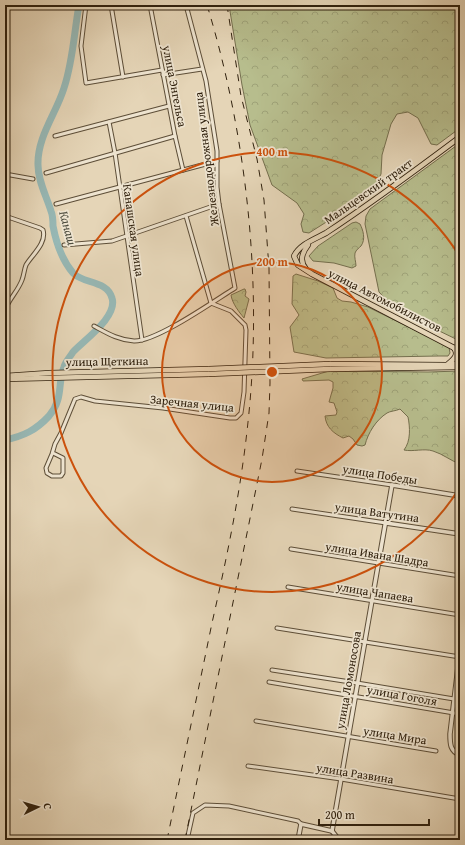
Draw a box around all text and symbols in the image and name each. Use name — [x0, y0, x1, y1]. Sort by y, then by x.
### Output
street label: улица Энгельса — [159, 43, 191, 129]
street label: Железнодорожная улица — [189, 91, 223, 228]
text: 400 m — [256, 143, 289, 160]
street label: Мальцевский тракт — [320, 154, 416, 228]
street label: Канашская улица — [119, 183, 149, 278]
water label: Канаш — [54, 209, 82, 248]
text: 200 m — [256, 253, 289, 270]
street label: улица Автомобилистов — [325, 264, 445, 336]
street label: улица Щеткина — [65, 352, 149, 370]
centre of rings — [265, 365, 279, 379]
street label: Заречная улица — [149, 390, 235, 416]
street label: улица Победы — [340, 460, 419, 488]
street label: улица Ватутина — [333, 498, 421, 526]
street label: улица Ивана Шадра — [323, 537, 430, 571]
street label: улица Чапаева — [334, 577, 415, 607]
street label: улица Ломоносова — [331, 629, 365, 731]
street label: улица Гоголя — [365, 680, 438, 710]
street label: улица Мира — [361, 721, 428, 748]
street label: улица Развина — [314, 758, 395, 788]
north arrow — [18, 787, 58, 827]
scale bar — [319, 801, 429, 827]
text: С — [40, 802, 56, 810]
text: 200 m — [325, 806, 355, 823]

